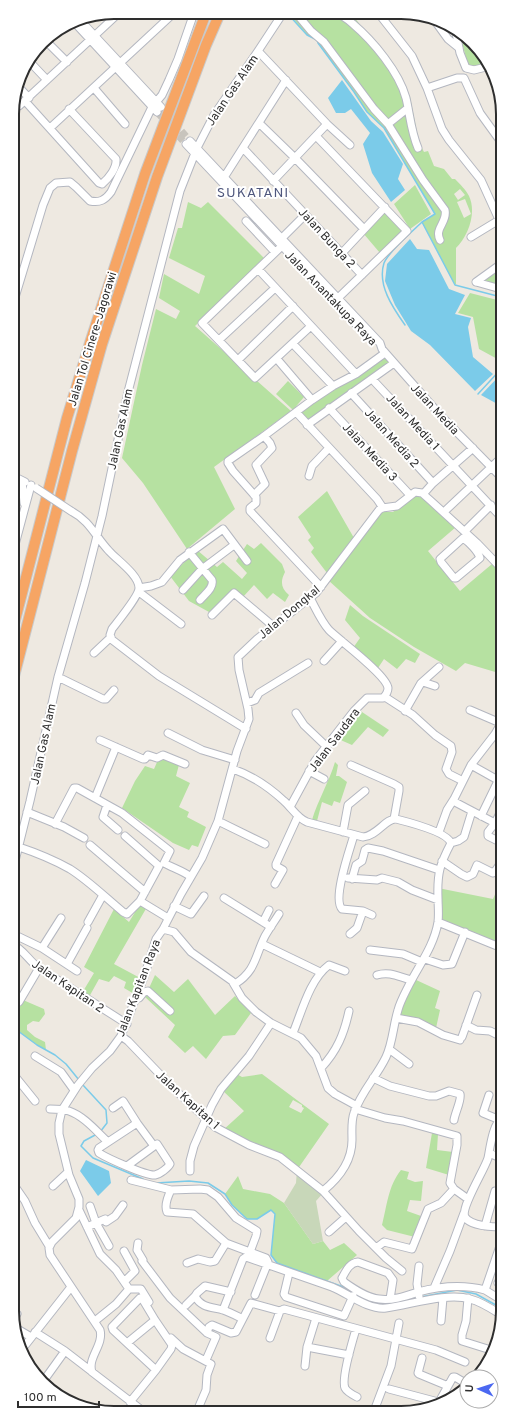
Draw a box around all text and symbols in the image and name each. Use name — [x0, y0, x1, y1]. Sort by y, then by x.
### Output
street label: Jalan Gas Alam — [203, 52, 263, 129]
district label: SUKATANI — [217, 185, 289, 202]
street label: Jalan Bunga 2 — [294, 205, 358, 272]
street label: Jalan Anantakupa Raya — [281, 248, 380, 350]
street label: Jalan Tol Cinere–Jagorawi — [65, 270, 121, 409]
street label: Jalan Media — [406, 381, 462, 439]
street label: Jalan Gas Alam — [105, 387, 137, 471]
street label: Jalan Media 1 — [382, 391, 443, 454]
street label: Jalan Media 2 — [360, 406, 422, 472]
street label: Jalan Media 3 — [338, 420, 401, 485]
street label: Jalan Dongkal — [255, 582, 324, 643]
street label: Jalan Gas Alam — [28, 702, 60, 786]
street label: Jalan Saudara — [305, 705, 364, 776]
street label: Jalan Kapitan Raya — [113, 937, 165, 1039]
street label: Jalan Kapitan 2 — [28, 957, 107, 1017]
street label: Jalan Kapitan 1 — [152, 1068, 223, 1134]
north arrow — [459, 1369, 499, 1409]
scale bar — [18, 1383, 99, 1409]
text: U — [463, 1384, 477, 1393]
text: 100 m — [24, 1390, 57, 1406]

